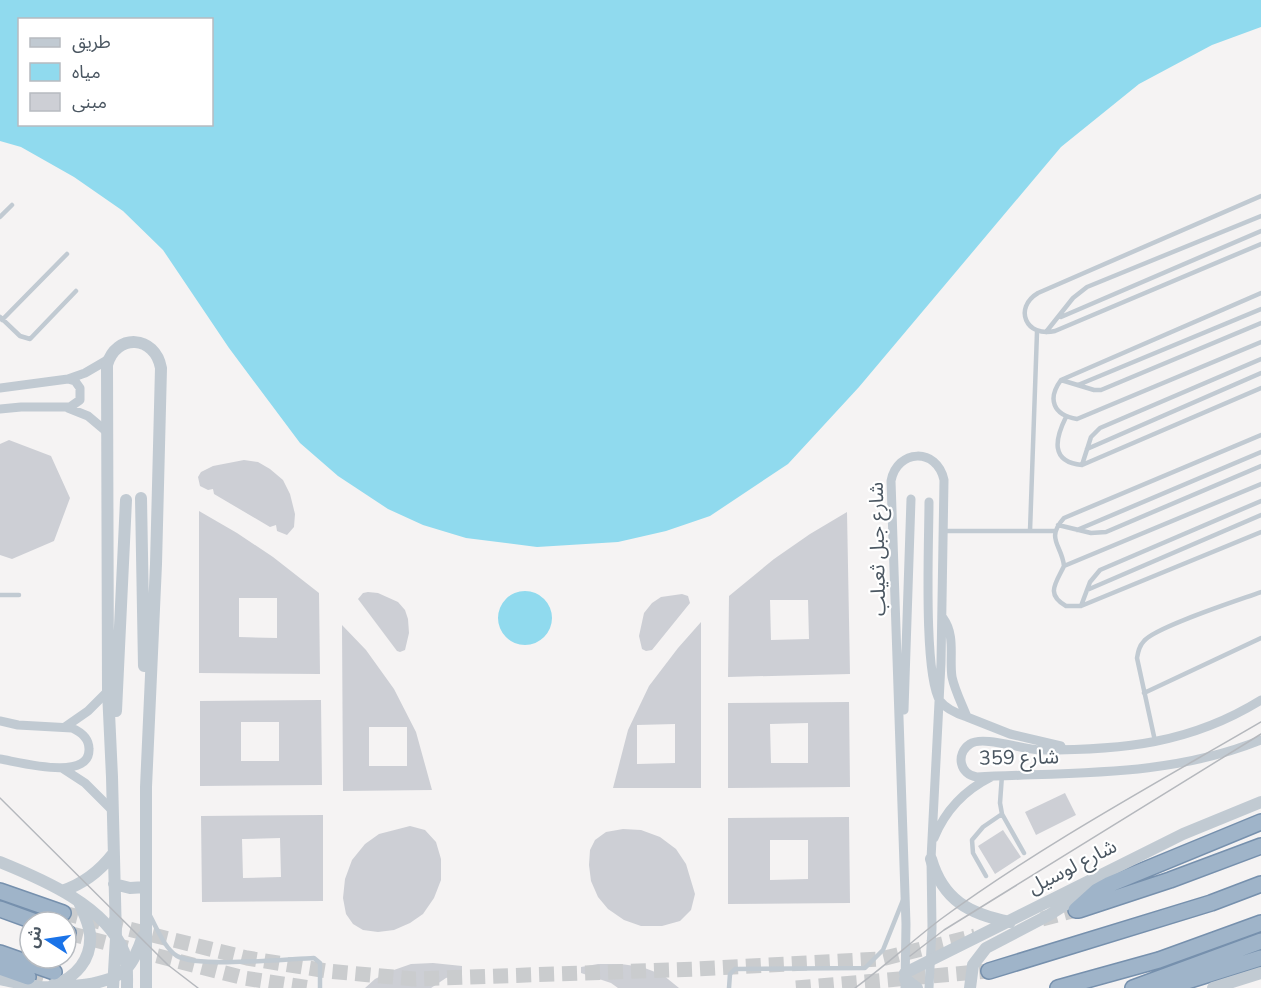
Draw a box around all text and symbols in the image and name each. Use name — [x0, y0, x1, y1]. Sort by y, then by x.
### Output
legend — [18, 18, 213, 126]
text: طريق — [72, 30, 111, 54]
text: مياه — [72, 60, 101, 84]
text: مبنى — [72, 90, 107, 114]
street label: شارع جبل ثعيلب — [863, 482, 893, 616]
street label: شارع 359 — [979, 743, 1059, 773]
street label: شارع لوسيل — [1023, 833, 1122, 901]
north arrow — [18, 910, 78, 970]
text: ش — [21, 924, 47, 950]

